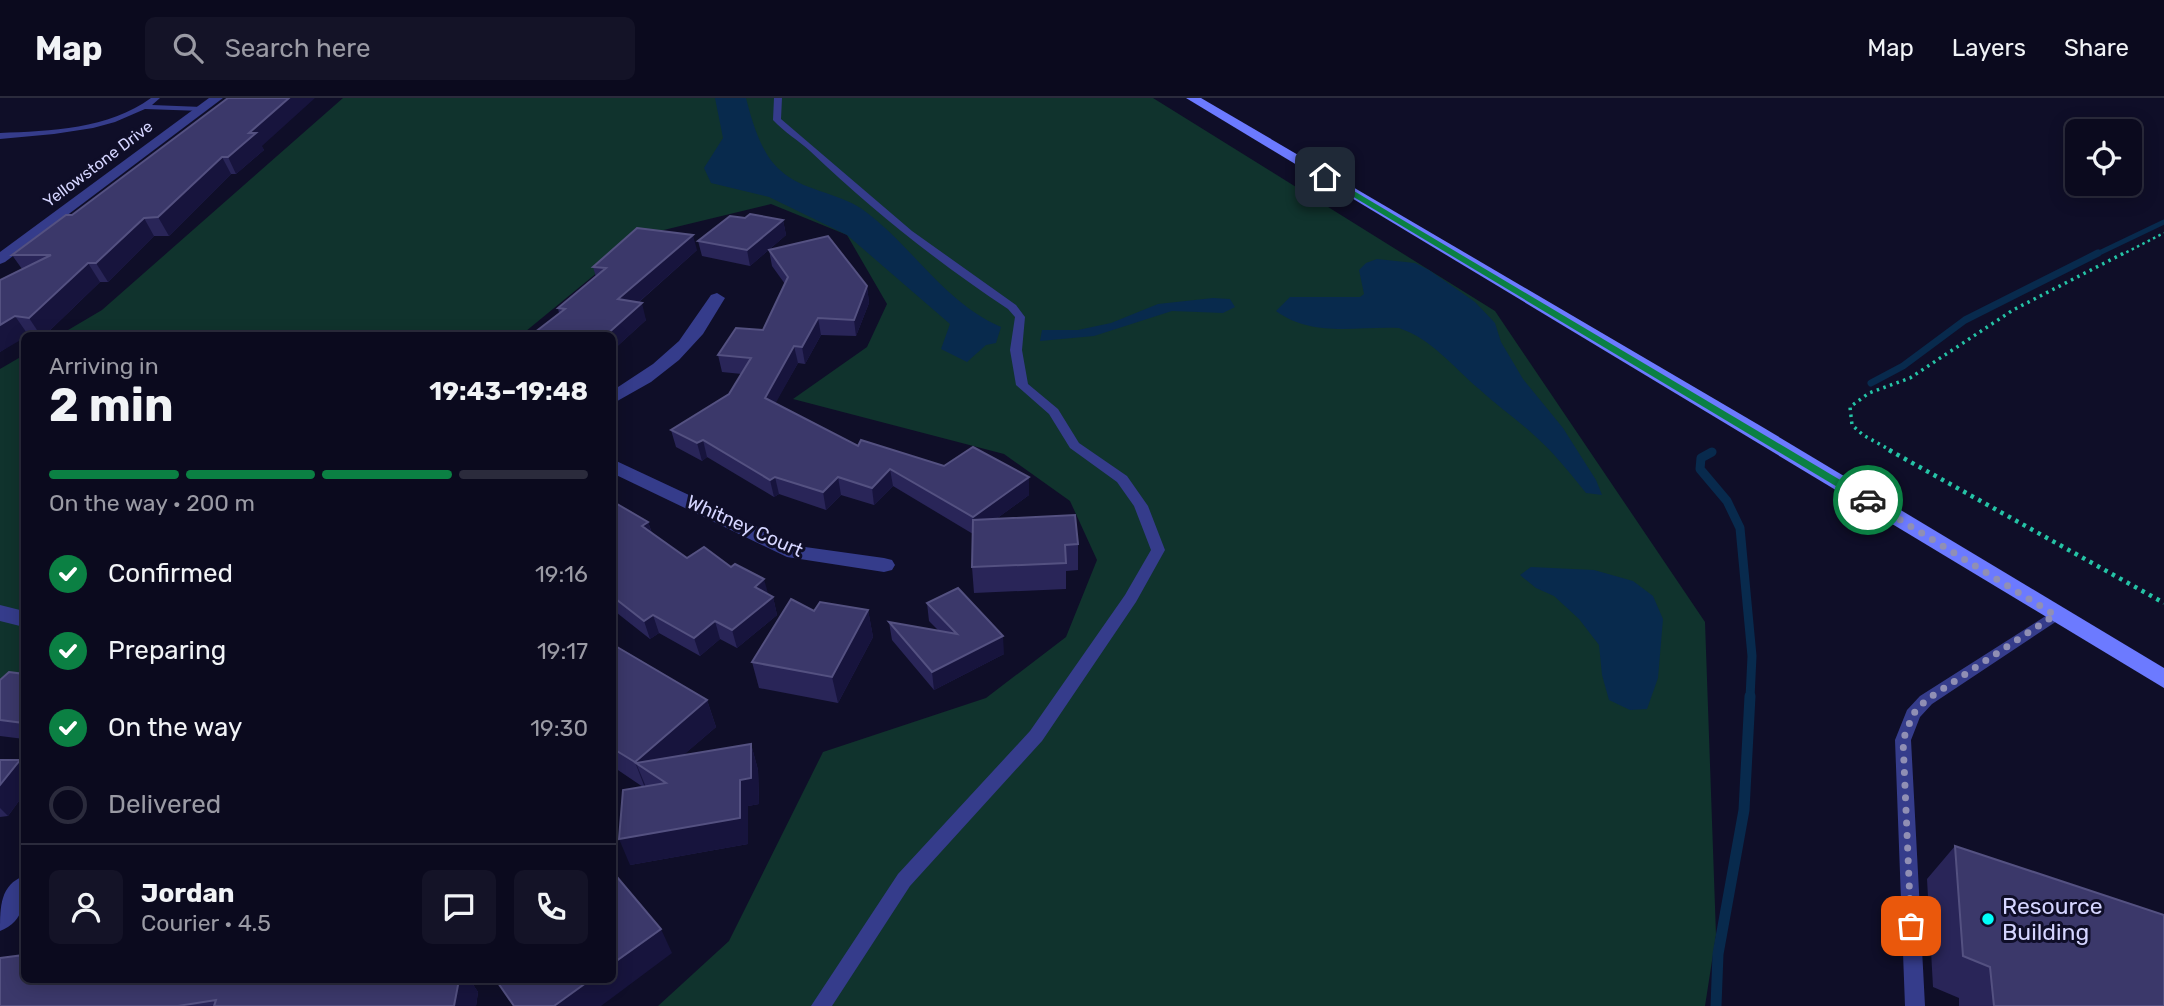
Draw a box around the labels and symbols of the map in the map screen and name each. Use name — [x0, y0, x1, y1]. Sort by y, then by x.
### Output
street label: Yellowstone Drive — [40, 117, 156, 211]
pin — [1295, 147, 1355, 207]
courier — [1833, 465, 1903, 535]
street label: Whitney Court — [683, 490, 807, 562]
place label: Resource Building — [2002, 892, 2103, 946]
pin — [1881, 896, 1941, 956]
marker: Resource Building — [1980, 911, 1996, 927]

